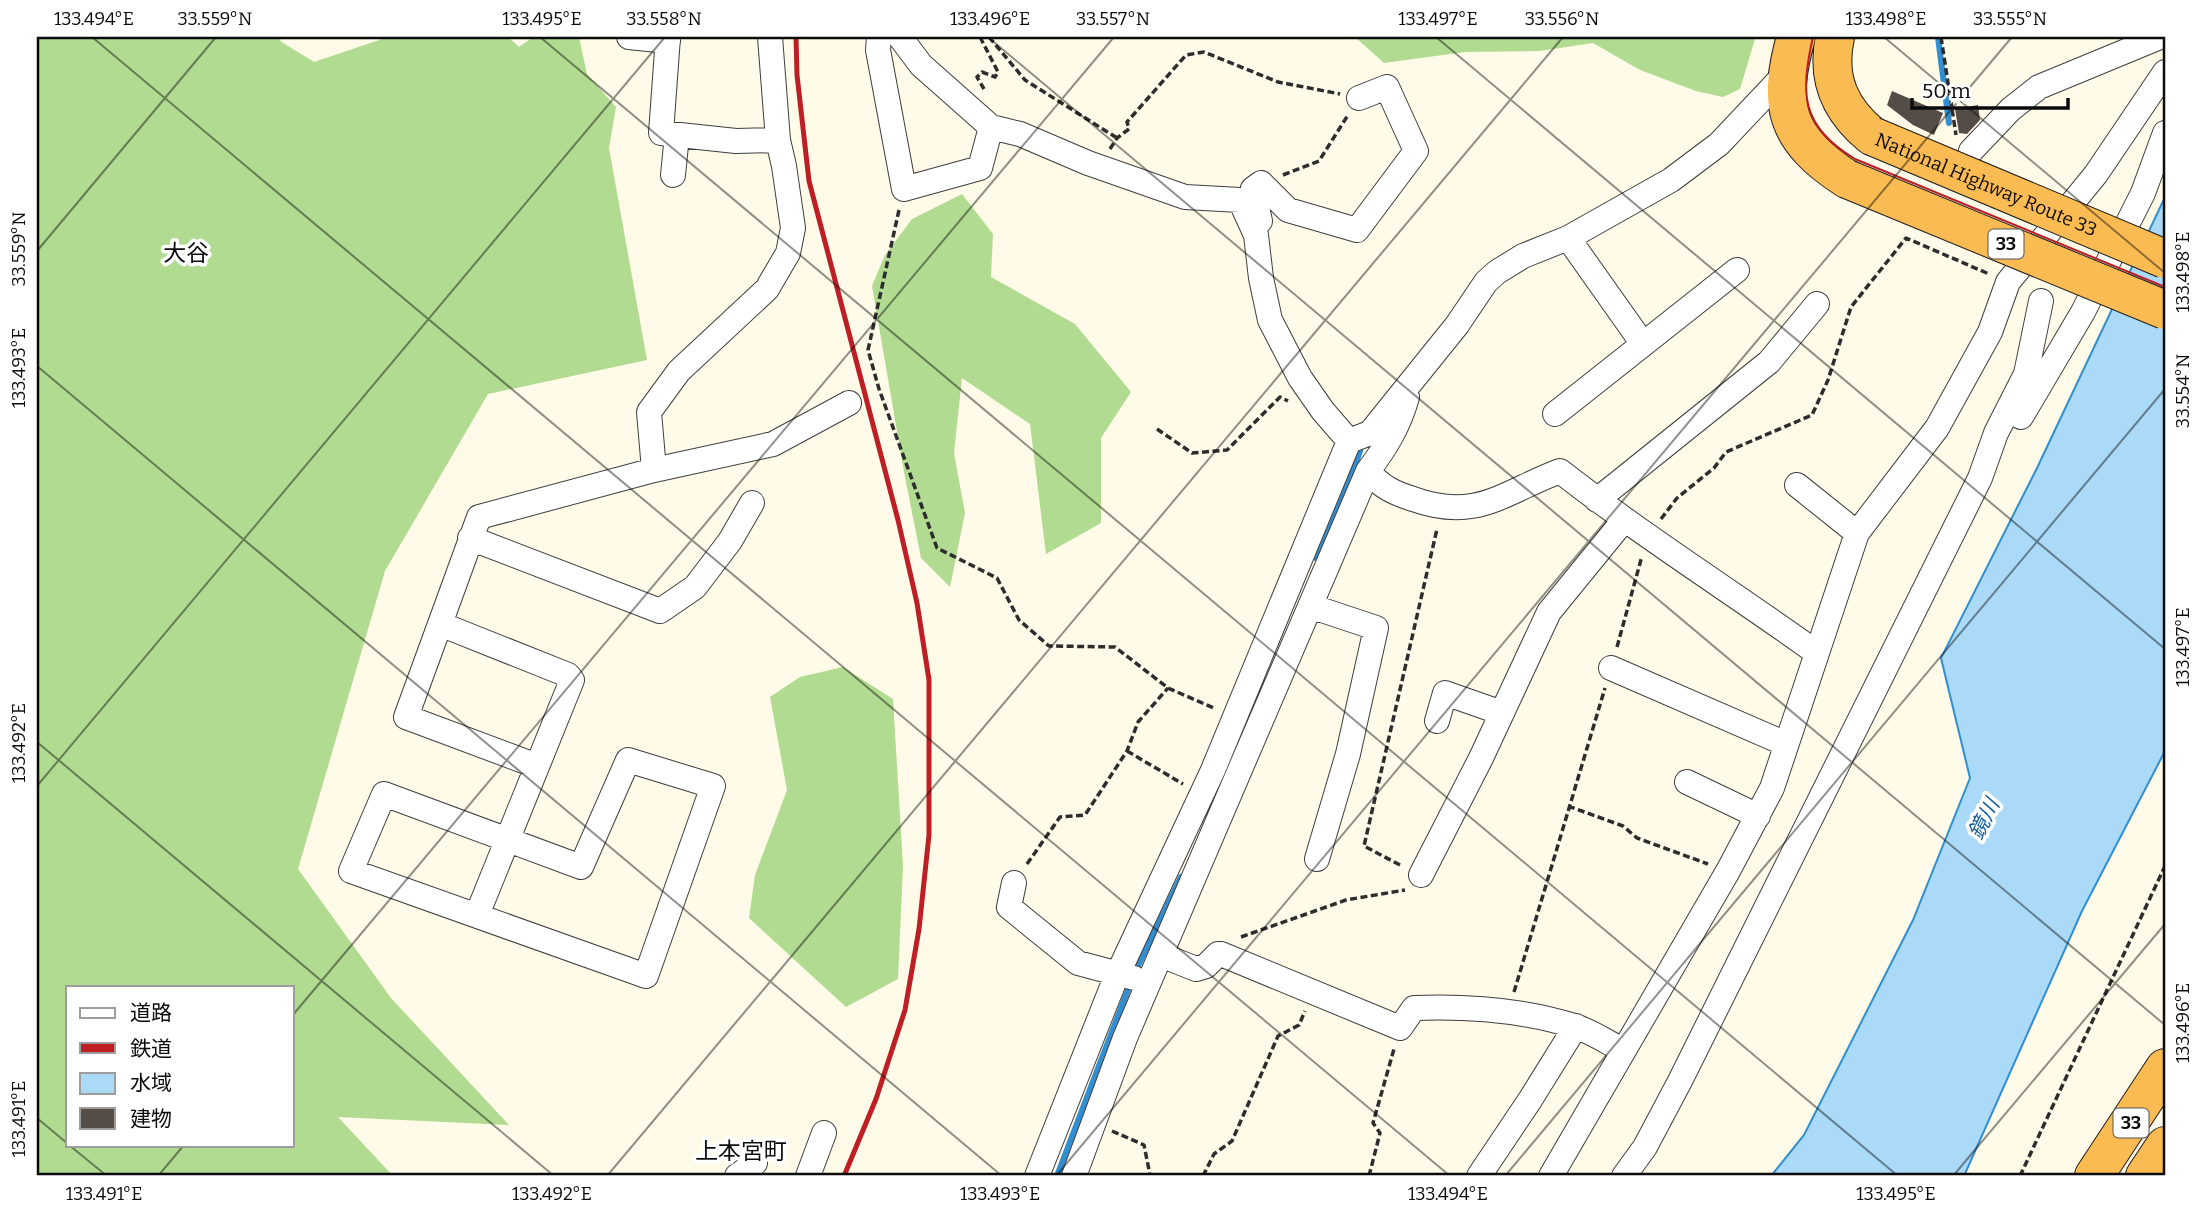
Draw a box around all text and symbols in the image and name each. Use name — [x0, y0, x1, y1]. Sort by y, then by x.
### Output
text: 133.494°E — [54, 8, 134, 30]
text: 33.559°N — [178, 8, 252, 30]
text: 133.495°E — [502, 8, 582, 30]
text: 33.558°N — [626, 8, 702, 30]
text: 133.496°E — [950, 8, 1030, 30]
text: 33.557°N — [1076, 8, 1150, 30]
text: 133.497°E — [1398, 8, 1478, 30]
text: 33.556°N — [1525, 8, 1599, 30]
text: 133.498°E — [1845, 8, 1927, 30]
text: 33.555°N — [1973, 8, 2047, 30]
scale bar — [1912, 66, 2067, 110]
text: 50 m — [1922, 78, 1971, 104]
street label: National Highway Route 33 — [1872, 128, 2101, 241]
text: 33.559°N — [8, 212, 30, 286]
road number: 33 — [1988, 230, 2024, 258]
text: 133.498°E — [2172, 231, 2194, 313]
district label: 大谷 — [163, 239, 209, 267]
text: 133.493°E — [8, 328, 30, 408]
text: 33.554°N — [2172, 354, 2194, 428]
text: 133.497°E — [2172, 607, 2194, 687]
text: 133.492°E — [8, 703, 30, 783]
water label: 鏡川 — [1963, 793, 2006, 844]
text: 133.496°E — [2172, 983, 2194, 1063]
legend — [66, 986, 294, 1146]
text: 道路 — [130, 1000, 172, 1026]
text: 鉄道 — [130, 1036, 172, 1062]
text: 水域 — [130, 1070, 172, 1096]
text: 133.491°E — [8, 1081, 30, 1157]
text: 建物 — [130, 1106, 172, 1132]
road number: 33 — [2114, 1108, 2148, 1138]
district label: 上本宮町 — [695, 1137, 787, 1165]
text: 133.491°E — [66, 1183, 142, 1205]
text: 133.492°E — [512, 1183, 592, 1205]
text: 133.493°E — [960, 1183, 1040, 1205]
text: 133.494°E — [1408, 1183, 1488, 1205]
text: 133.495°E — [1856, 1183, 1936, 1205]

